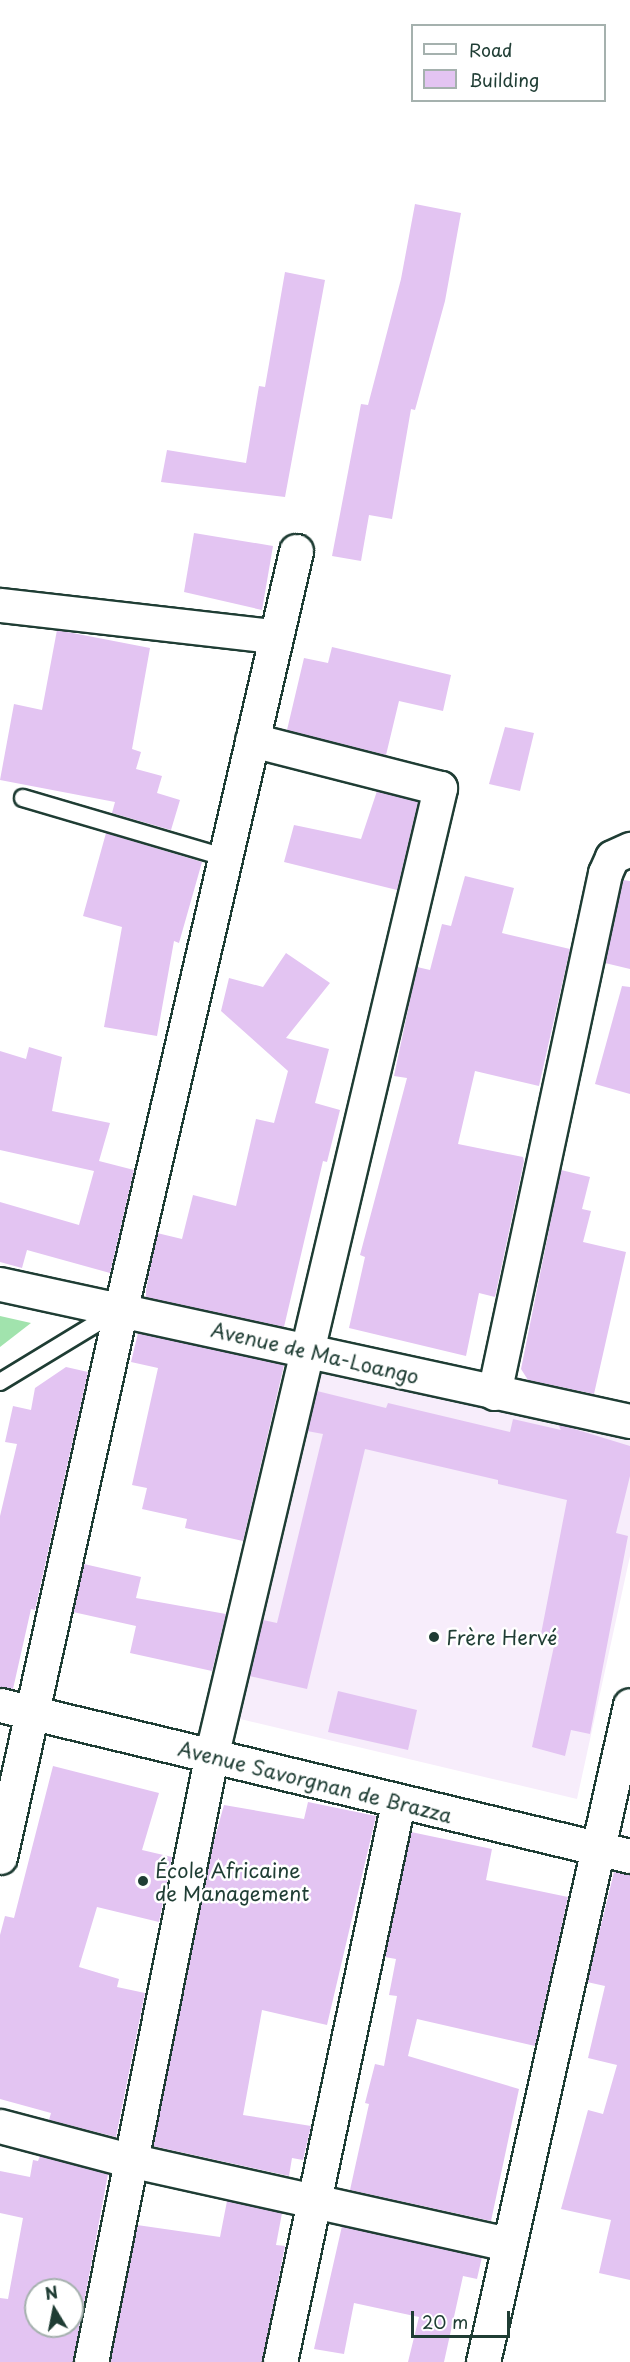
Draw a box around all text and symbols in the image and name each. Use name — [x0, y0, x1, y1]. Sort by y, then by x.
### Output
legend — [411, 24, 606, 102]
text: Road — [469, 36, 513, 63]
text: Building — [469, 66, 539, 93]
street label: Avenue de Ma-Loango — [208, 1317, 422, 1389]
place label: Frère Hervé — [446, 1625, 558, 1649]
marker: Frère Hervé — [427, 1630, 441, 1644]
street label: Avenue Savorgnan de Brazza — [175, 1736, 455, 1828]
place label: École Africaine de Management — [155, 1858, 311, 1905]
marker: École Africaine de Management — [136, 1874, 150, 1888]
north arrow — [24, 2278, 84, 2338]
text: N — [43, 2279, 60, 2305]
scale bar — [414, 2299, 513, 2337]
text: 20 m — [422, 2308, 468, 2335]

